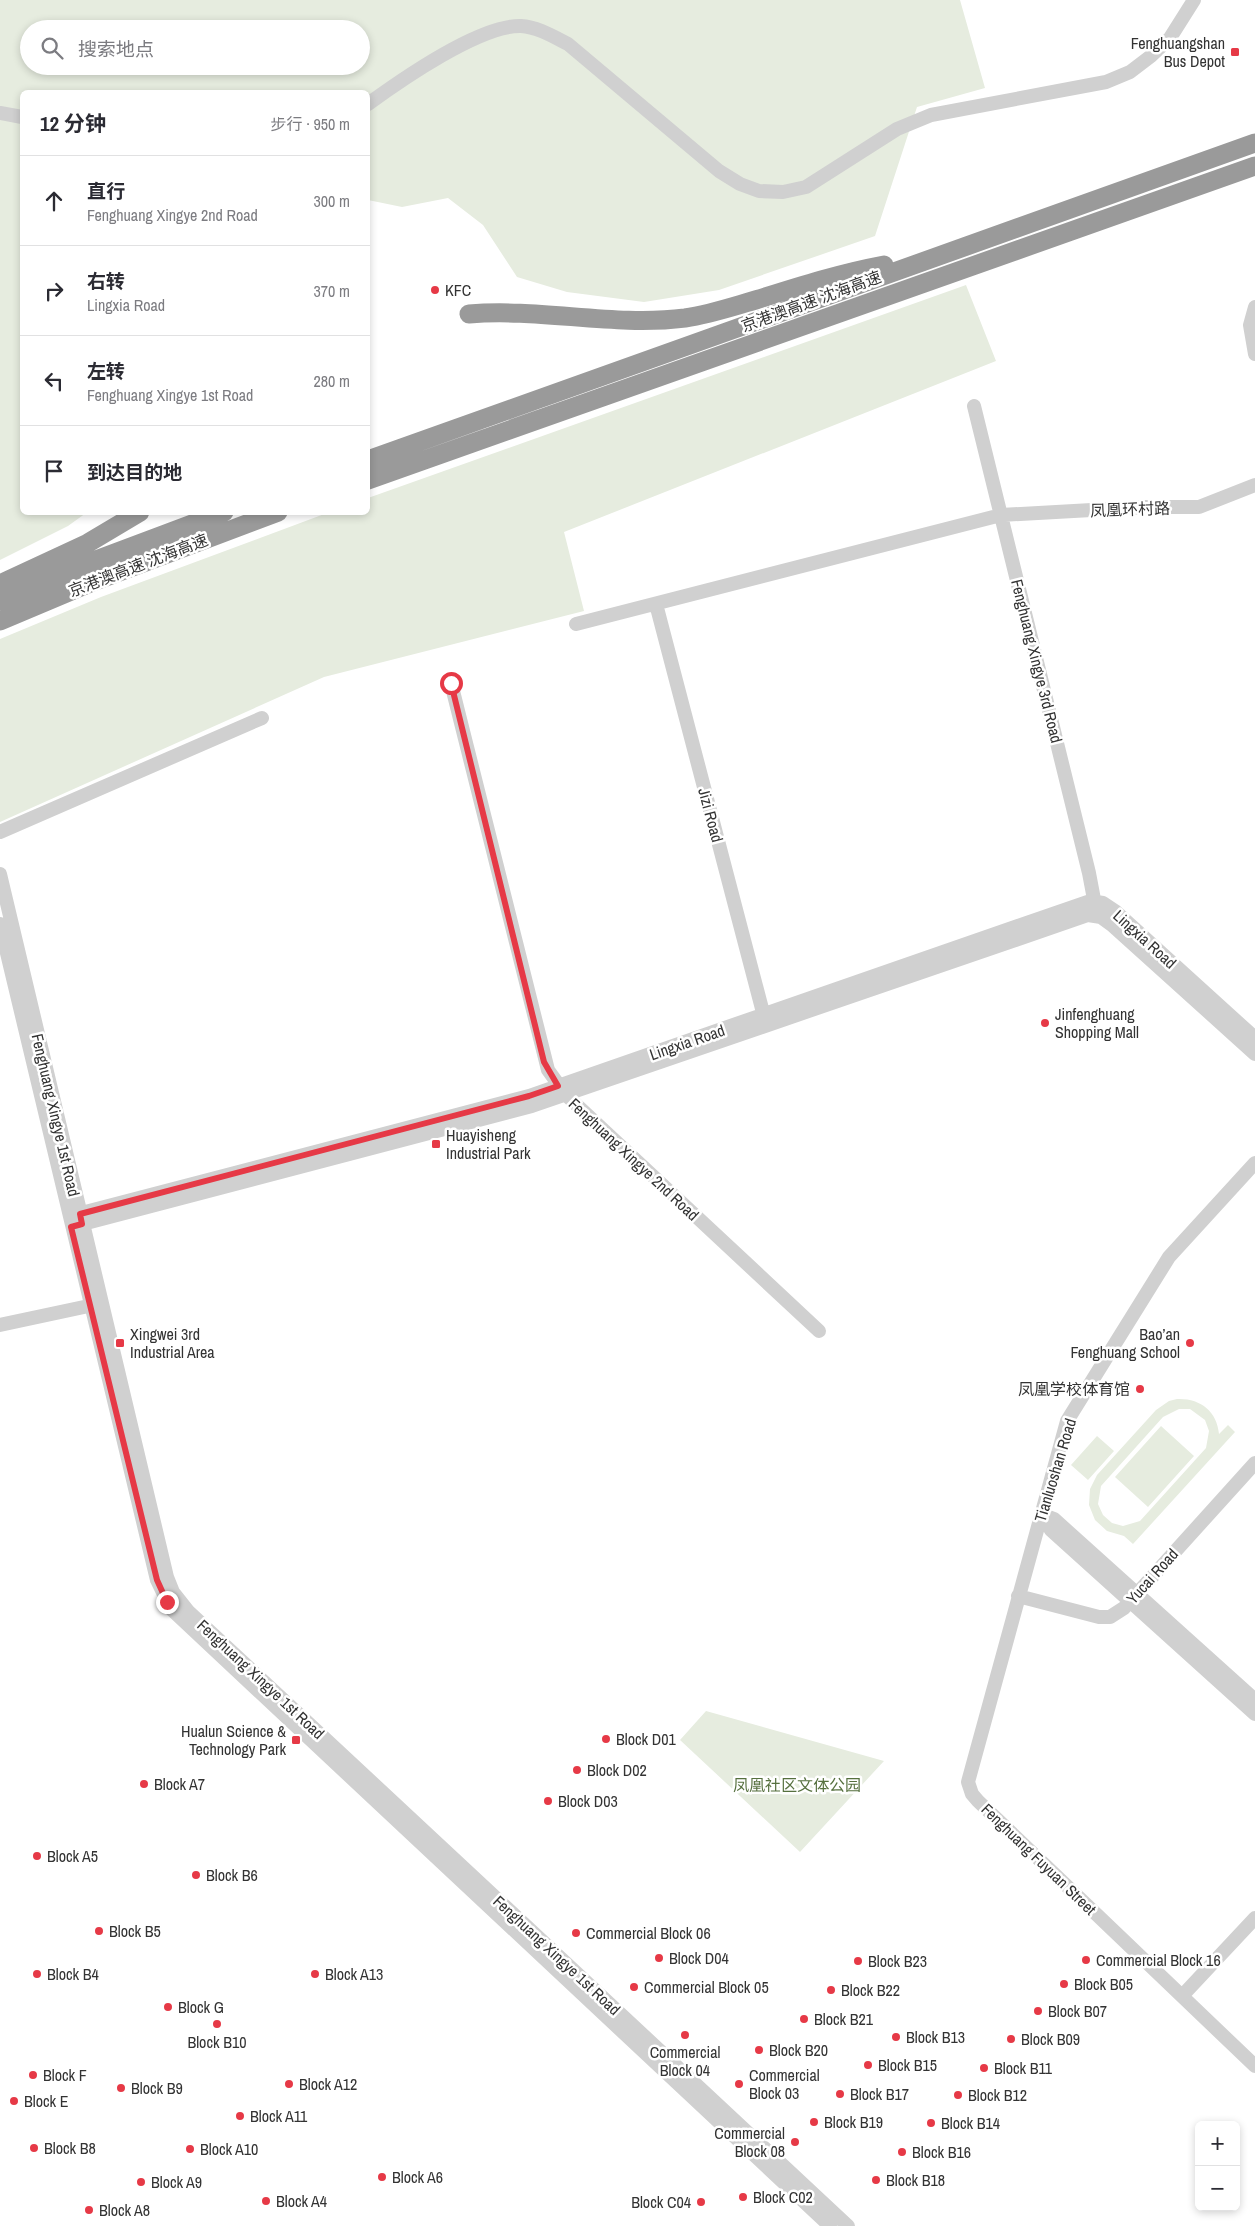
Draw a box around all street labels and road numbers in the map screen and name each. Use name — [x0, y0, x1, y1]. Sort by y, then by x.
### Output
street label: 京港澳高速 沈海高速 — [738, 265, 884, 337]
street label: 凤凰环村路 — [1090, 497, 1170, 521]
street label: 京港澳高速 沈海高速 — [65, 528, 211, 602]
street label: Fenghuang Xingye 3rd Road — [1006, 577, 1068, 745]
street label: Jizi Road — [693, 785, 729, 845]
street label: Lingxia Road — [1109, 905, 1181, 973]
street label: Lingxia Road — [647, 1019, 727, 1065]
street label: Fenghuang Xingye 1st Road — [27, 1031, 85, 1199]
street label: Fenghuang Xingye 2nd Road — [564, 1093, 704, 1225]
street label: Tianluoshan Road — [1029, 1416, 1081, 1524]
street label: Yucai Road — [1121, 1543, 1183, 1609]
street label: Fenghuang Xingye 1st Road — [193, 1614, 329, 1744]
street label: Fenghuang Fuyuan Street — [977, 1798, 1101, 1920]
street label: Fenghuang Xingye 1st Road — [489, 1890, 625, 2020]

